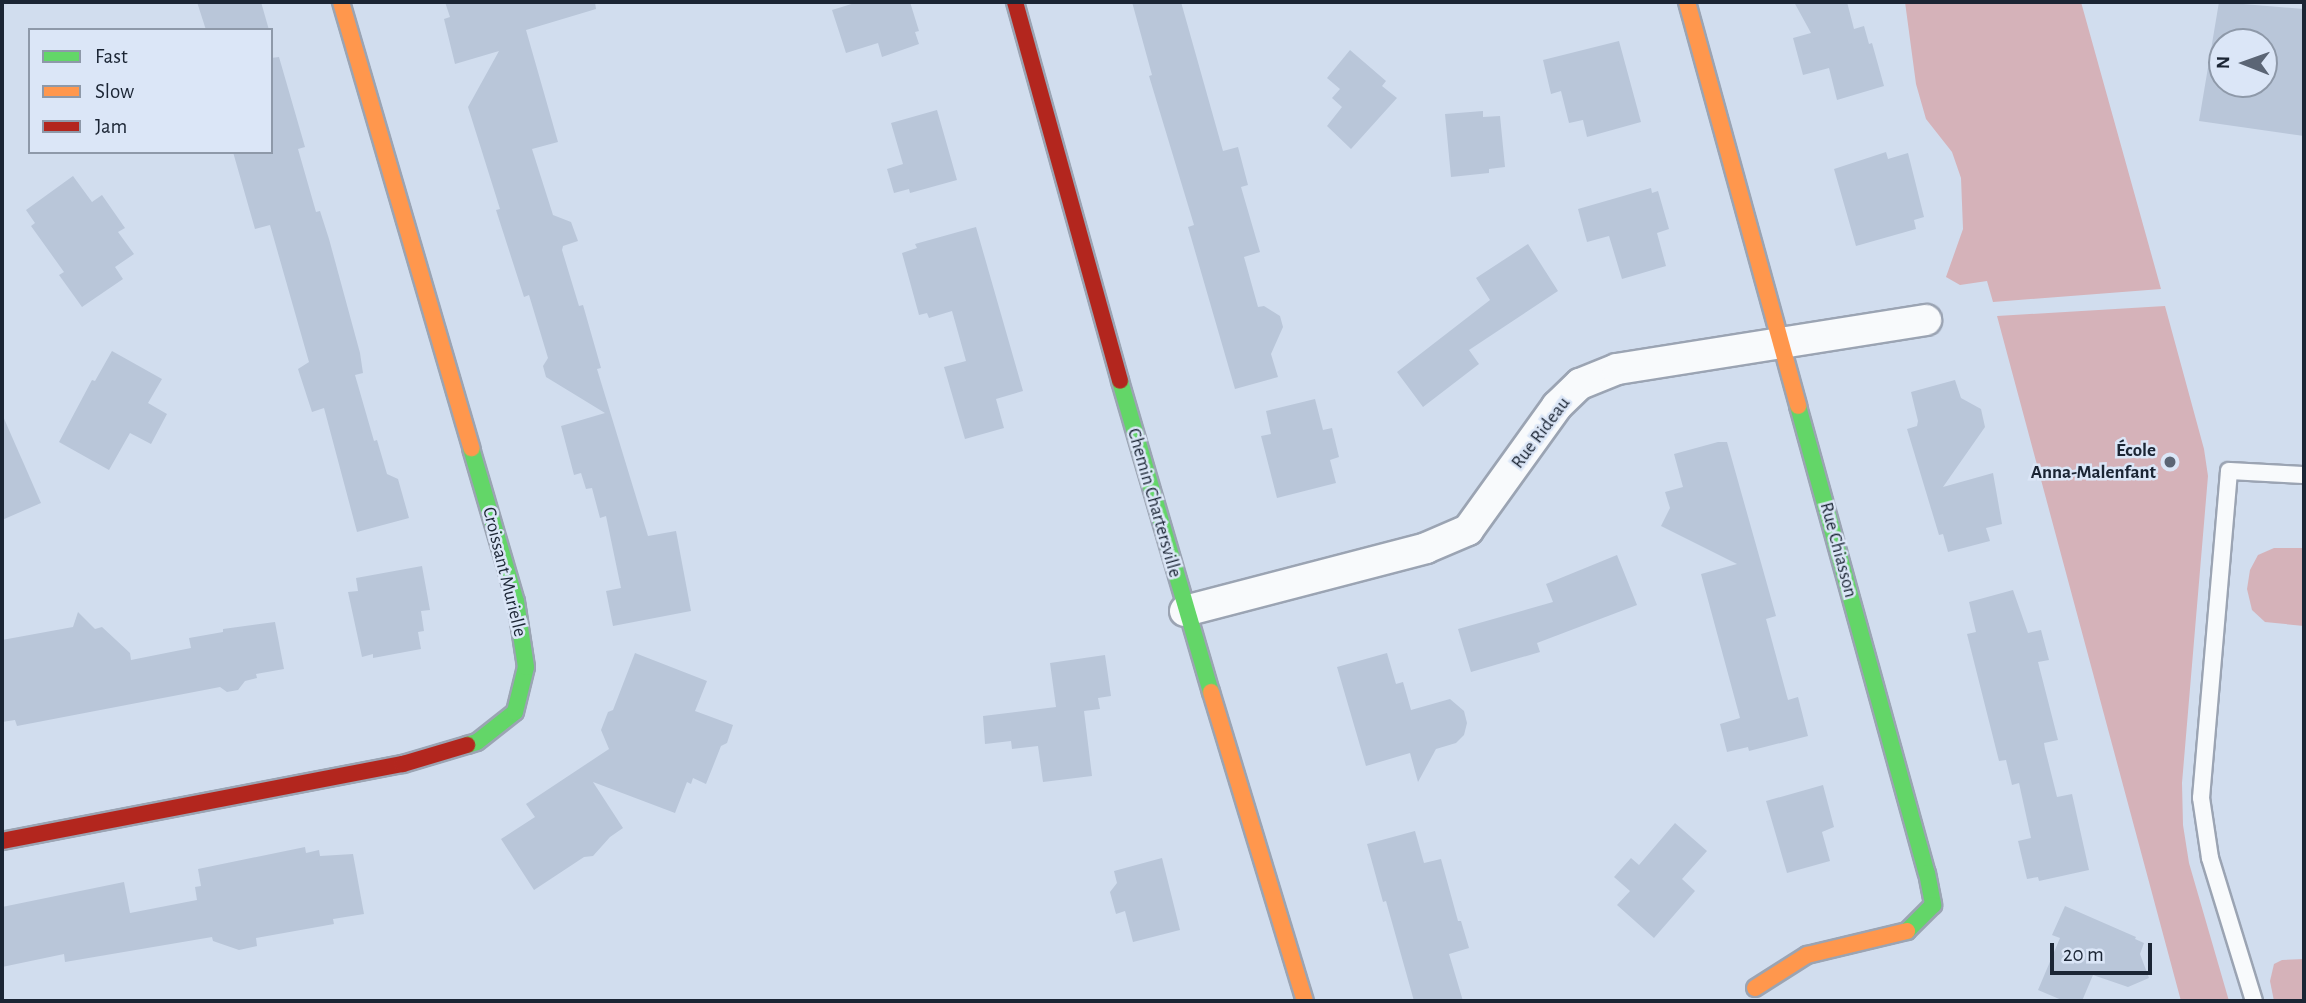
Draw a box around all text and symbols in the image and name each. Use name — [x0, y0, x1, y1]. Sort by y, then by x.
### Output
legend — [28, 28, 273, 154]
north arrow — [2208, 28, 2278, 98]
text: Fast — [95, 46, 128, 67]
text: N — [2214, 56, 2233, 69]
text: Slow — [95, 81, 134, 102]
text: Jam — [95, 116, 127, 137]
street label: Rue Rideau — [1507, 393, 1575, 473]
street label: Chemin Chartersville — [1122, 426, 1186, 580]
place label: École Anna-Malenfant — [2031, 440, 2156, 484]
marker: École Anna-Malenfant — [2162, 454, 2178, 470]
street label: Rue Chiasson — [1814, 500, 1862, 600]
street label: Croissant Murielle — [477, 505, 531, 639]
scale bar — [2054, 930, 2156, 974]
text: 20 m — [2063, 944, 2104, 965]

